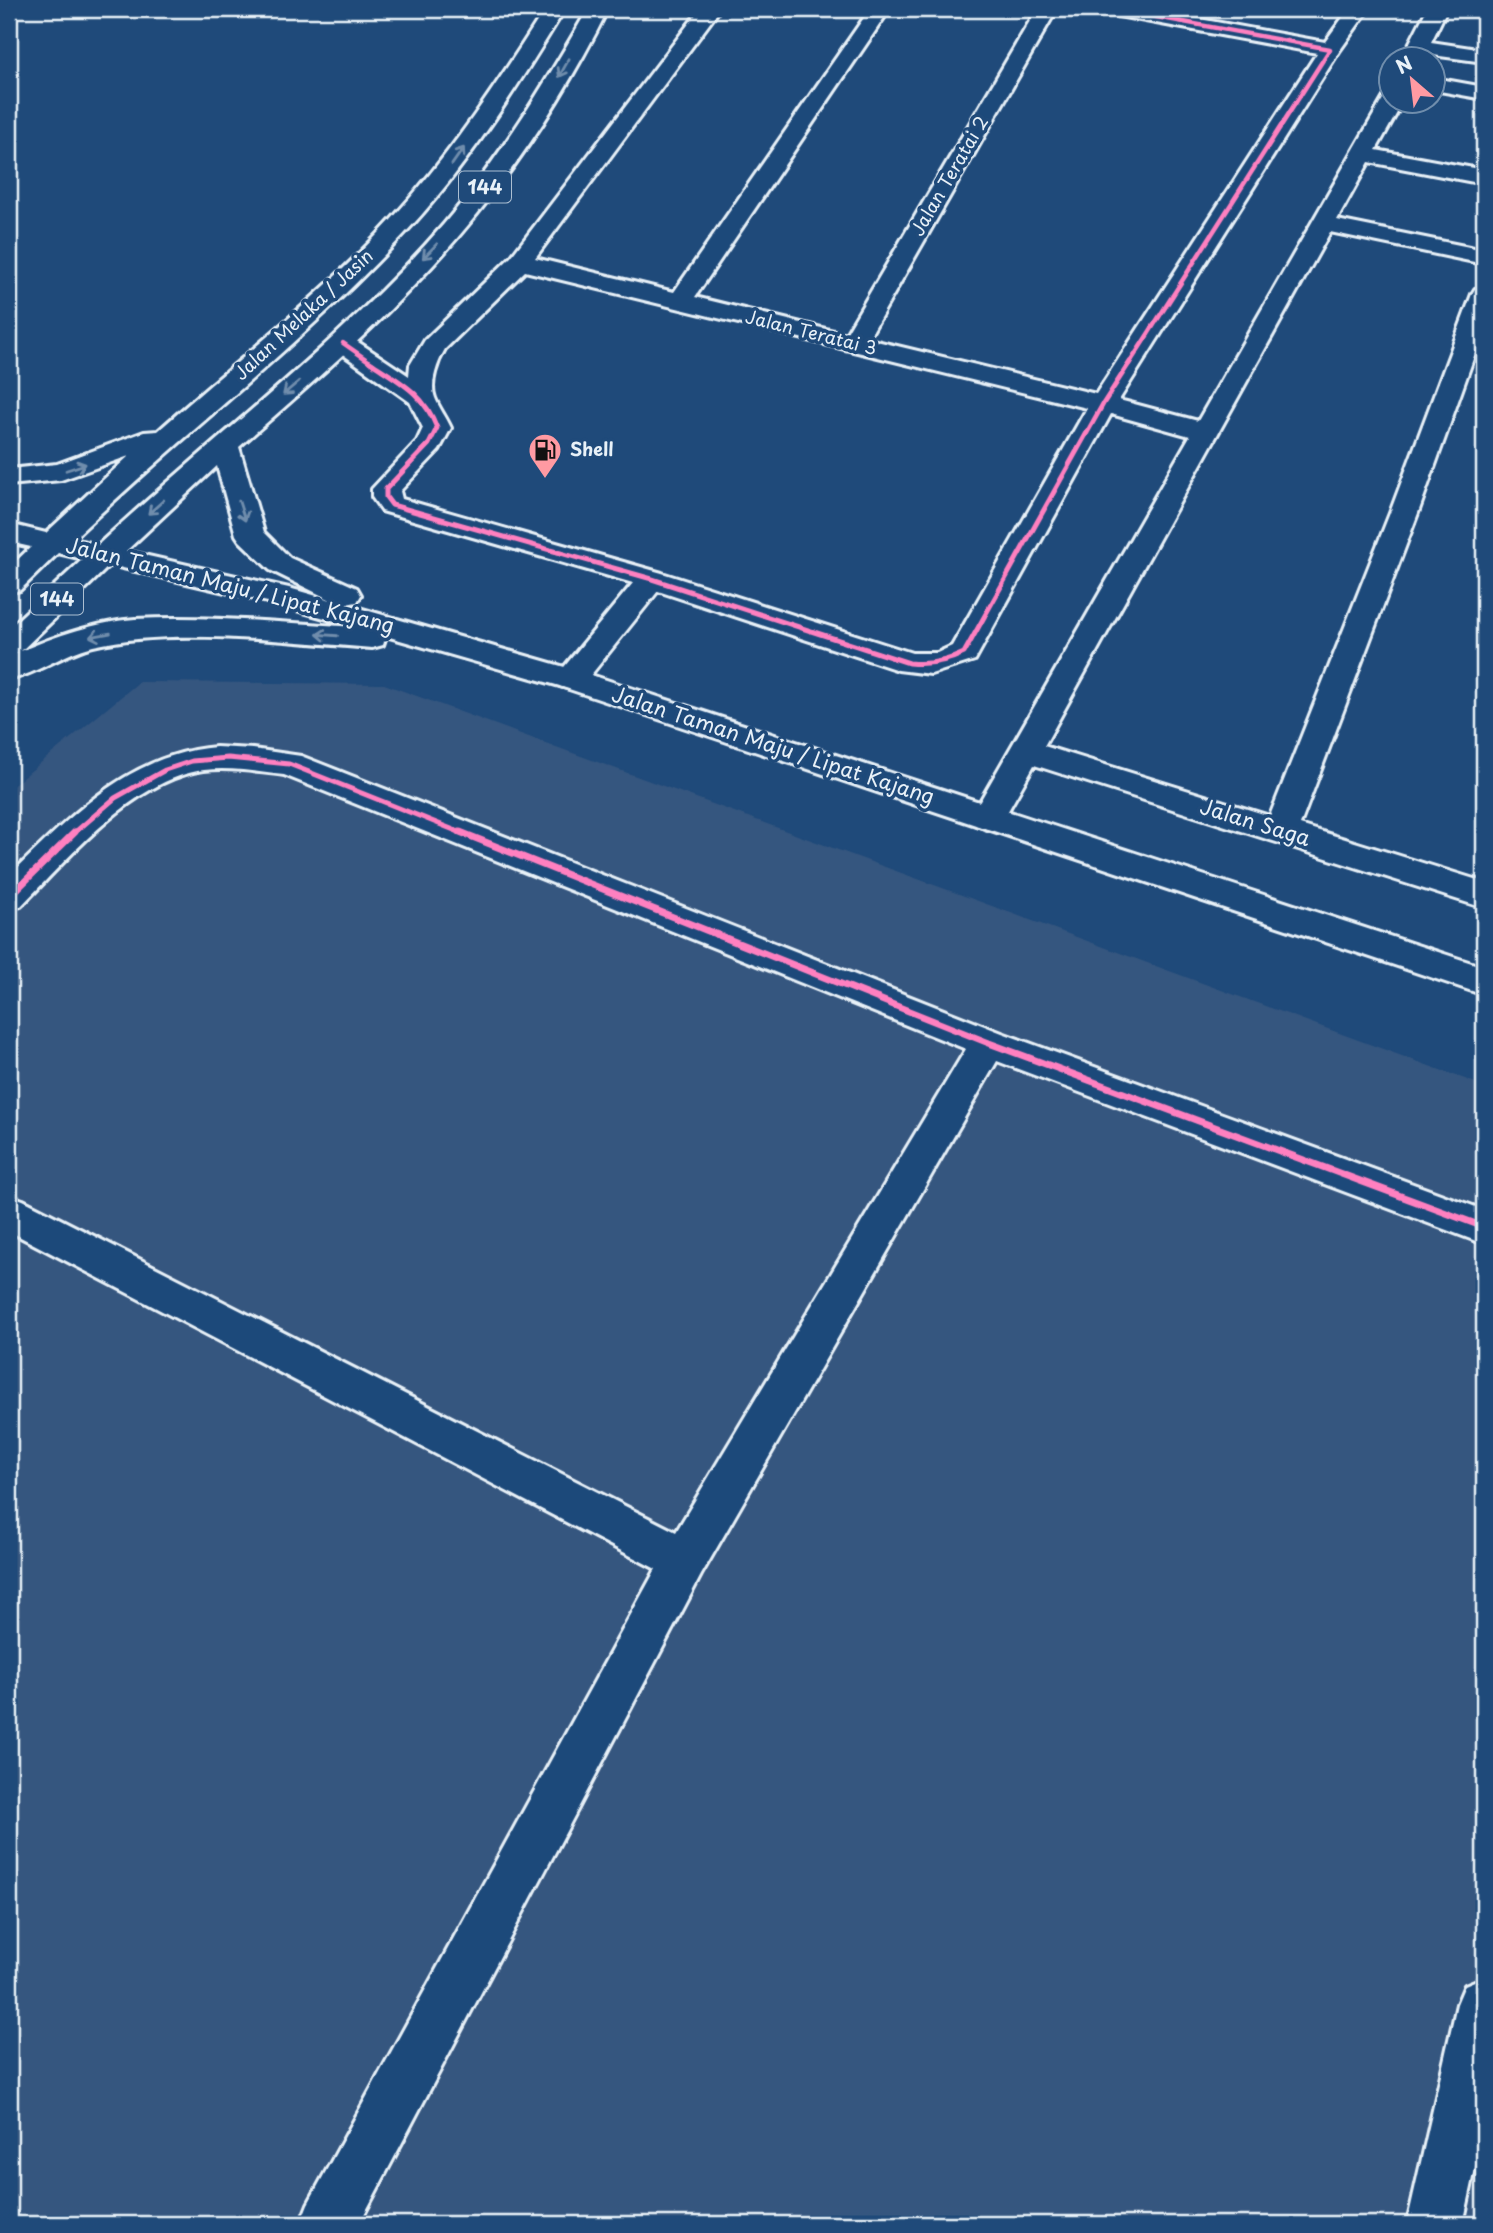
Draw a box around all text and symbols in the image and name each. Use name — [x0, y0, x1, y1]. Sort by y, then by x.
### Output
north arrow — [1378, 46, 1448, 116]
text: N — [1390, 48, 1417, 80]
one-way arrow — [557, 58, 571, 78]
street label: Jalan Teratai 2 — [903, 110, 994, 240]
one-way arrow — [451, 147, 465, 166]
road number: 144 — [459, 172, 511, 202]
street label: Jalan Melaka / Jasin — [227, 242, 379, 386]
one-way arrow — [422, 242, 439, 259]
street label: Jalan Teratai 3 — [743, 302, 880, 361]
one-way arrow — [282, 380, 300, 396]
fuel station icon: Shell — [526, 431, 564, 480]
place label: Shell — [570, 435, 613, 462]
one-way arrow — [65, 460, 87, 473]
one-way arrow — [148, 499, 165, 516]
one-way arrow — [237, 500, 249, 522]
street label: Jalan Taman Maju / Lipat Kajang — [63, 528, 398, 640]
road number: 144 — [31, 584, 83, 614]
one-way arrow — [316, 628, 339, 641]
one-way arrow — [89, 629, 112, 642]
street label: Jalan Taman Maju / Lipat Kajang — [608, 677, 939, 811]
street label: Jalan Saga — [1196, 789, 1316, 853]

